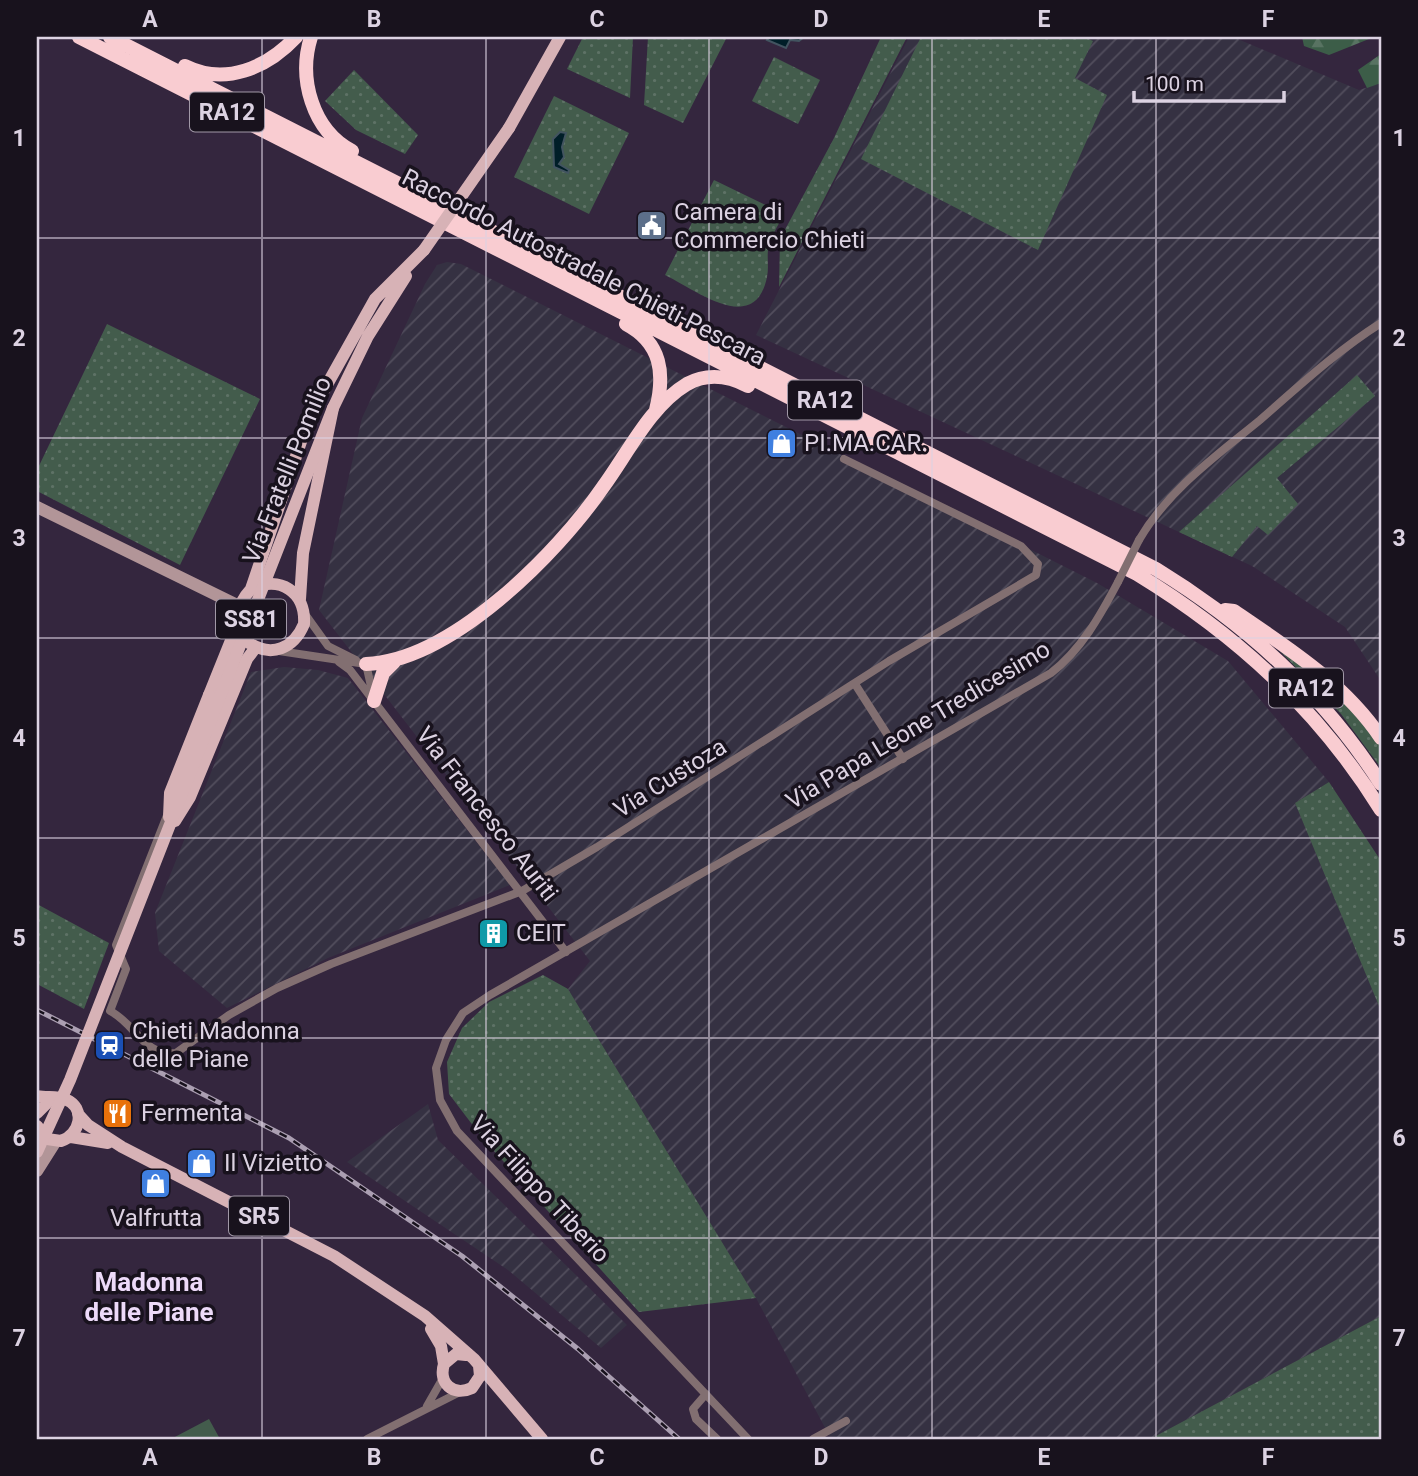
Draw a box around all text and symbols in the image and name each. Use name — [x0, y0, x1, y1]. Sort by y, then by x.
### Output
text: A — [142, 6, 158, 33]
text: B — [367, 6, 381, 33]
text: C — [589, 6, 605, 33]
text: D — [814, 6, 828, 33]
text: E — [1038, 6, 1051, 33]
text: F — [1262, 6, 1275, 33]
scale bar — [1134, 60, 1285, 104]
text: 100 m — [1145, 72, 1204, 96]
road number: RA12 — [190, 92, 264, 132]
text: 1 — [12, 125, 26, 152]
text: 1 — [1392, 125, 1406, 152]
street label: Raccordo Autostradale Chieti-Pescara — [398, 163, 770, 371]
place label: Camera di Commercio Chieti — [674, 198, 865, 254]
public building icon: Camera di Commercio Chieti — [634, 209, 668, 243]
text: 2 — [12, 325, 26, 352]
text: 2 — [1392, 325, 1406, 352]
street label: Via Fratelli Pomilio — [237, 373, 337, 567]
road number: RA12 — [788, 380, 862, 420]
shop icon: PI.MA.CAR. — [764, 426, 798, 460]
place label: PI.MA.CAR. — [804, 429, 928, 457]
text: 3 — [12, 525, 26, 552]
text: 3 — [1392, 525, 1406, 552]
road number: SS81 — [216, 600, 286, 638]
street label: Via Papa Leone Tredicesimo — [781, 635, 1055, 815]
road number: RA12 — [1269, 668, 1343, 708]
street label: Via Francesco Auriti — [410, 721, 564, 907]
text: 4 — [12, 725, 26, 752]
text: 4 — [1392, 725, 1406, 752]
street label: Via Custoza — [609, 732, 731, 824]
building icon: CEIT — [476, 916, 510, 950]
place label: CEIT — [516, 919, 566, 947]
text: 5 — [12, 925, 26, 952]
text: 5 — [1392, 925, 1406, 952]
place label: Chieti Madonna delle Piane — [132, 1017, 300, 1073]
station icon: Chieti Madonna delle Piane — [92, 1028, 126, 1062]
restaurant icon: Fermenta — [101, 1096, 135, 1130]
place label: Fermenta — [141, 1099, 243, 1127]
street label: Via Filippo Tiberio — [465, 1110, 615, 1268]
text: 6 — [12, 1125, 26, 1152]
text: 6 — [1392, 1125, 1406, 1152]
shop icon: Il Vizietto — [184, 1146, 218, 1180]
place label: Il Vizietto — [224, 1149, 323, 1177]
shop icon: Valfrutta — [139, 1167, 173, 1201]
road number: SR5 — [229, 1196, 289, 1236]
place label: Valfrutta — [110, 1204, 202, 1232]
district label: Madonna delle Piane — [84, 1267, 214, 1327]
text: 7 — [12, 1325, 26, 1352]
text: 7 — [1392, 1325, 1406, 1352]
text: A — [142, 1444, 158, 1471]
text: B — [367, 1444, 381, 1471]
text: C — [589, 1444, 605, 1471]
text: D — [814, 1444, 828, 1471]
text: E — [1038, 1444, 1051, 1471]
text: F — [1262, 1444, 1275, 1471]

